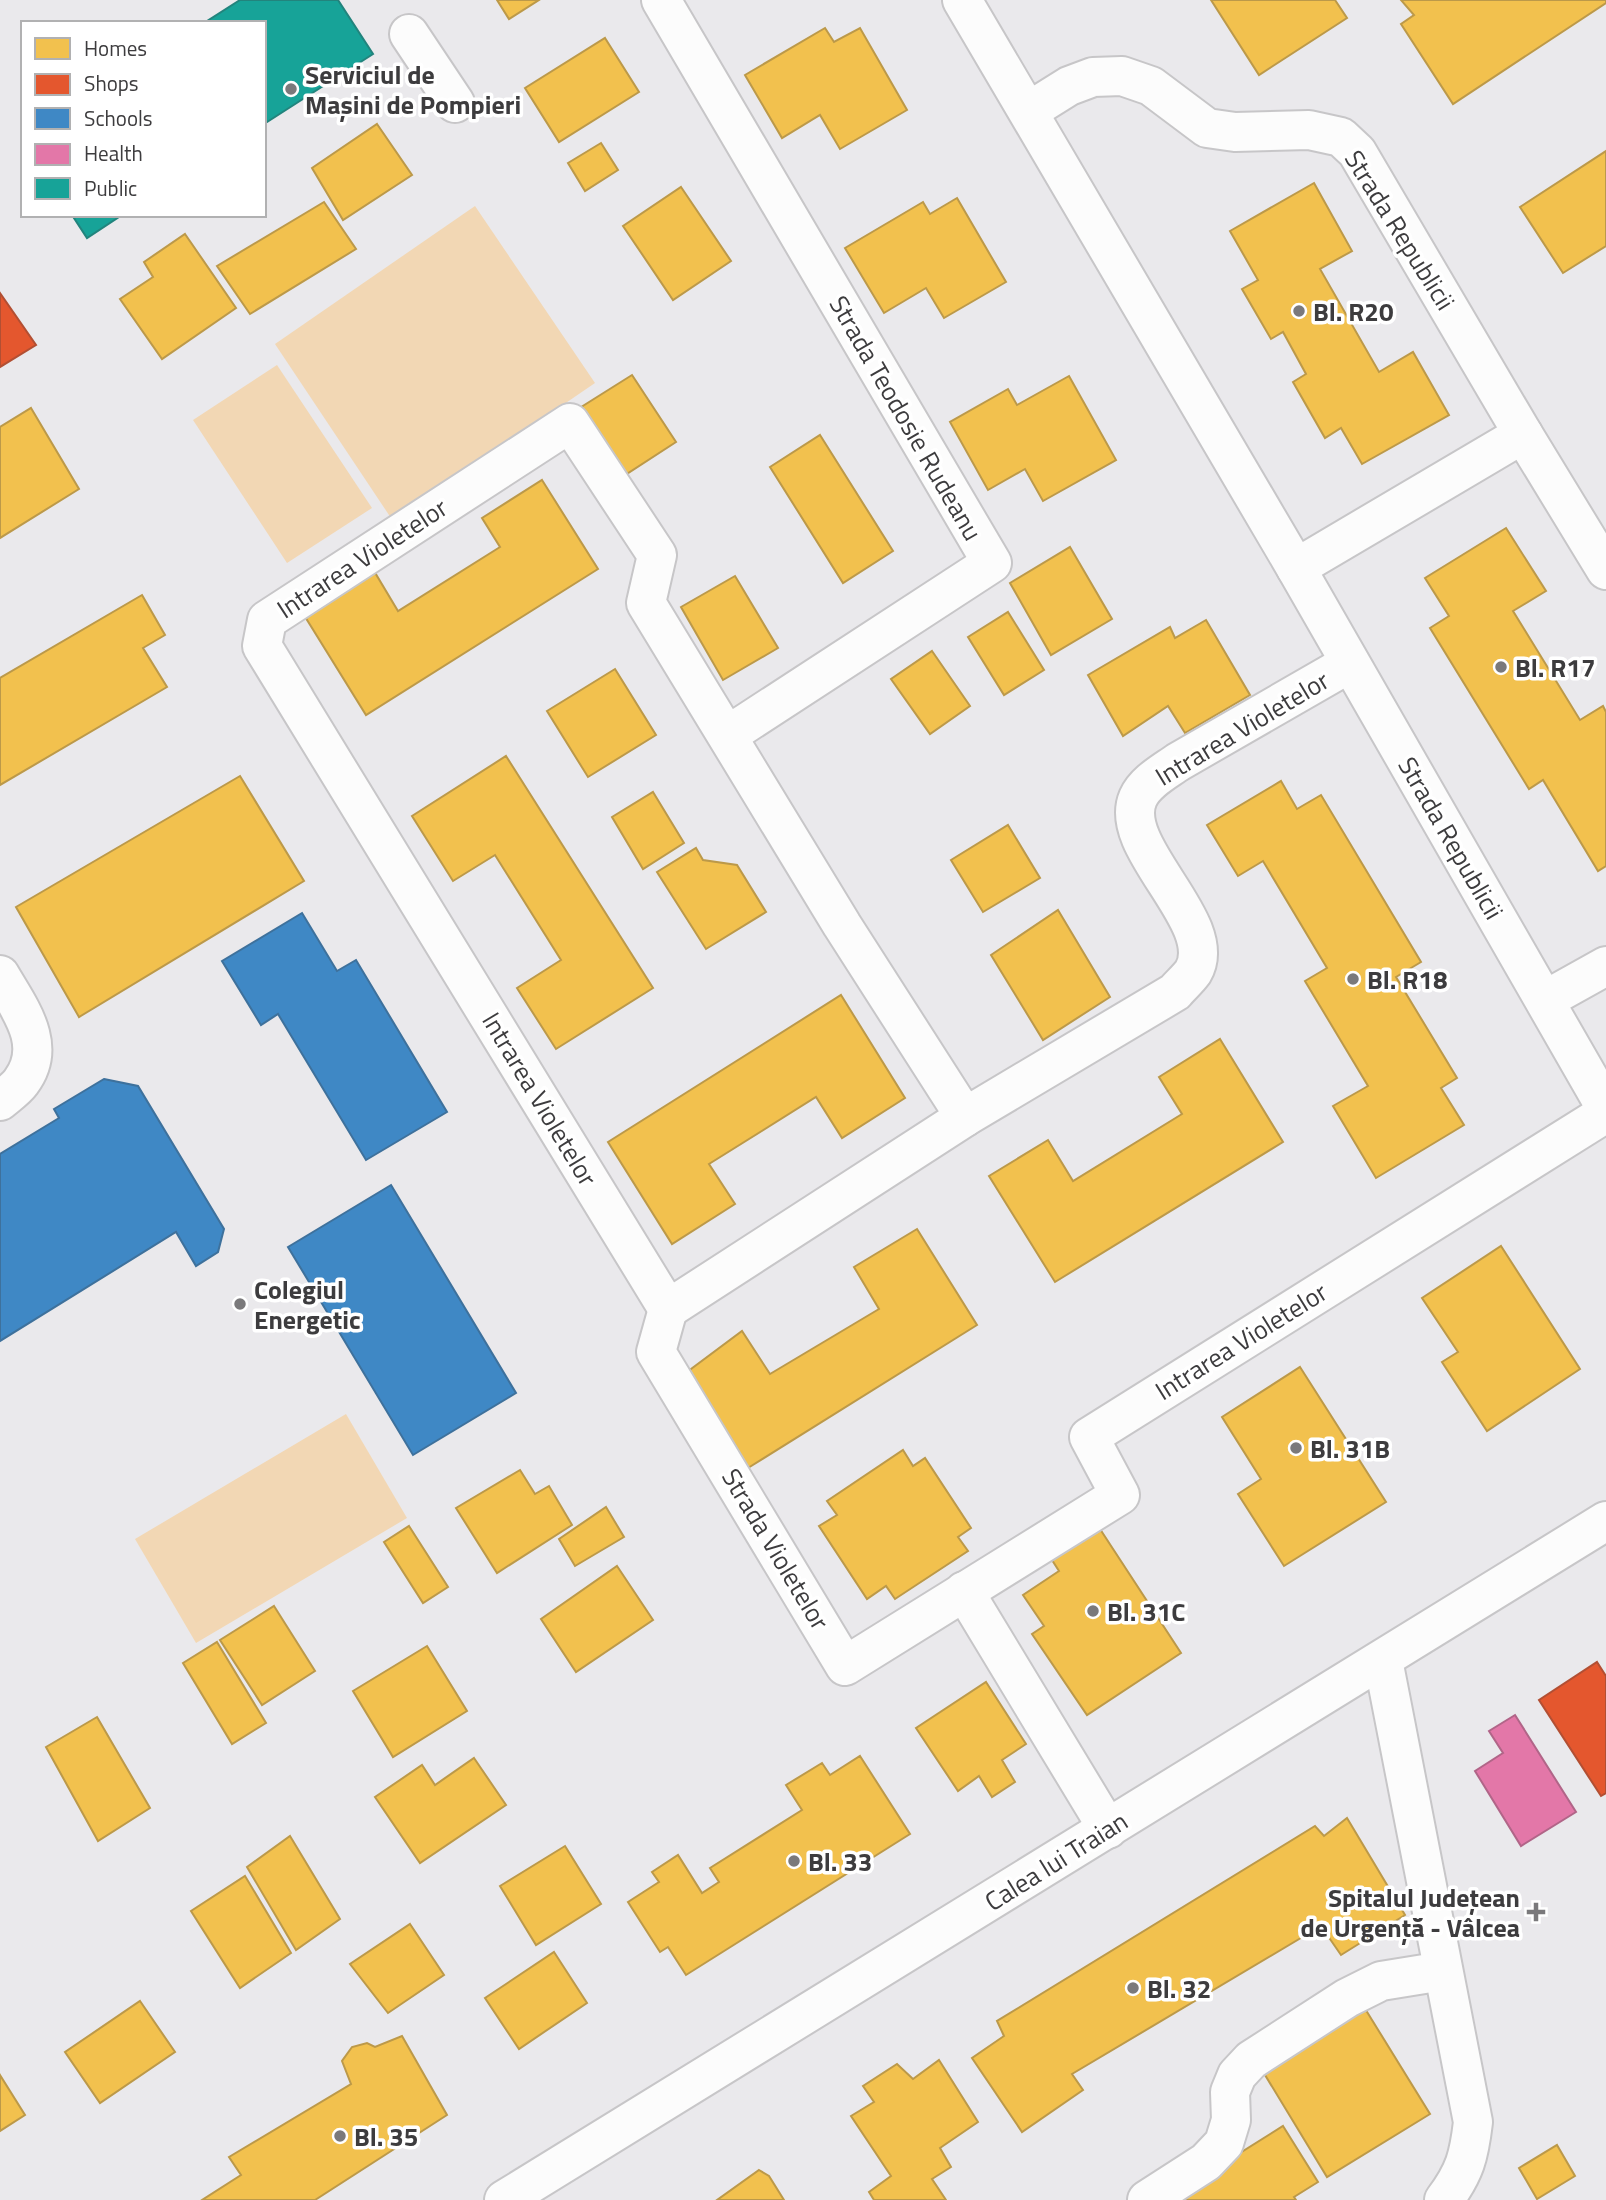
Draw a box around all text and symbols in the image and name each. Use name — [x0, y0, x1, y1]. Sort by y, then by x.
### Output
legend — [21, 21, 266, 217]
text: Homes — [84, 32, 147, 64]
place label: Serviciul de Mașini de Pompieri — [305, 55, 521, 124]
text: Shops — [84, 67, 139, 99]
marker: Serviciul de Mașini de Pompieri — [283, 81, 299, 97]
text: Schools — [84, 102, 153, 134]
text: Health — [84, 137, 143, 169]
street label: Strada Republicii — [1335, 142, 1465, 318]
text: Public — [84, 172, 137, 204]
street label: Strada Teodosie Rudeanu — [820, 288, 992, 548]
place label: Bl. R20 — [1313, 292, 1393, 331]
marker: Bl. R20 — [1291, 303, 1307, 319]
street label: Intrarea Violetelor — [269, 488, 455, 628]
place label: Bl. R17 — [1515, 648, 1595, 687]
marker: Bl. R17 — [1493, 659, 1509, 675]
street label: Intrarea Violetelor — [1148, 661, 1336, 795]
street label: Strada Republicii — [1389, 749, 1513, 927]
place label: Bl. R18 — [1367, 960, 1447, 999]
marker: Bl. R18 — [1345, 971, 1361, 987]
street label: Intrarea Violetelor — [473, 1005, 607, 1193]
place label: Colegiul Energetic — [254, 1270, 361, 1339]
street label: Intrarea Violetelor — [1147, 1272, 1335, 1410]
marker: Colegiul Energetic — [232, 1296, 248, 1312]
place label: Bl. 31B — [1310, 1429, 1390, 1468]
marker: Bl. 31B — [1288, 1440, 1304, 1456]
street label: Strada Violetelor — [712, 1461, 840, 1637]
place label: Bl. 31C — [1107, 1592, 1185, 1631]
marker: Bl. 31C — [1085, 1603, 1101, 1619]
street label: Calea lui Traian — [977, 1801, 1135, 1921]
place label: Bl. 33 — [808, 1842, 872, 1881]
marker: Bl. 33 — [786, 1853, 802, 1869]
place label: Spitalul Județean de Urgență - Vâlcea — [1300, 1878, 1520, 1947]
marker: Spitalul Județean de Urgență - Vâlcea — [1526, 1902, 1546, 1922]
place label: Bl. 32 — [1147, 1969, 1211, 2008]
marker: Bl. 32 — [1125, 1980, 1141, 1996]
place label: Bl. 35 — [354, 2117, 418, 2156]
marker: Bl. 35 — [332, 2128, 348, 2144]

